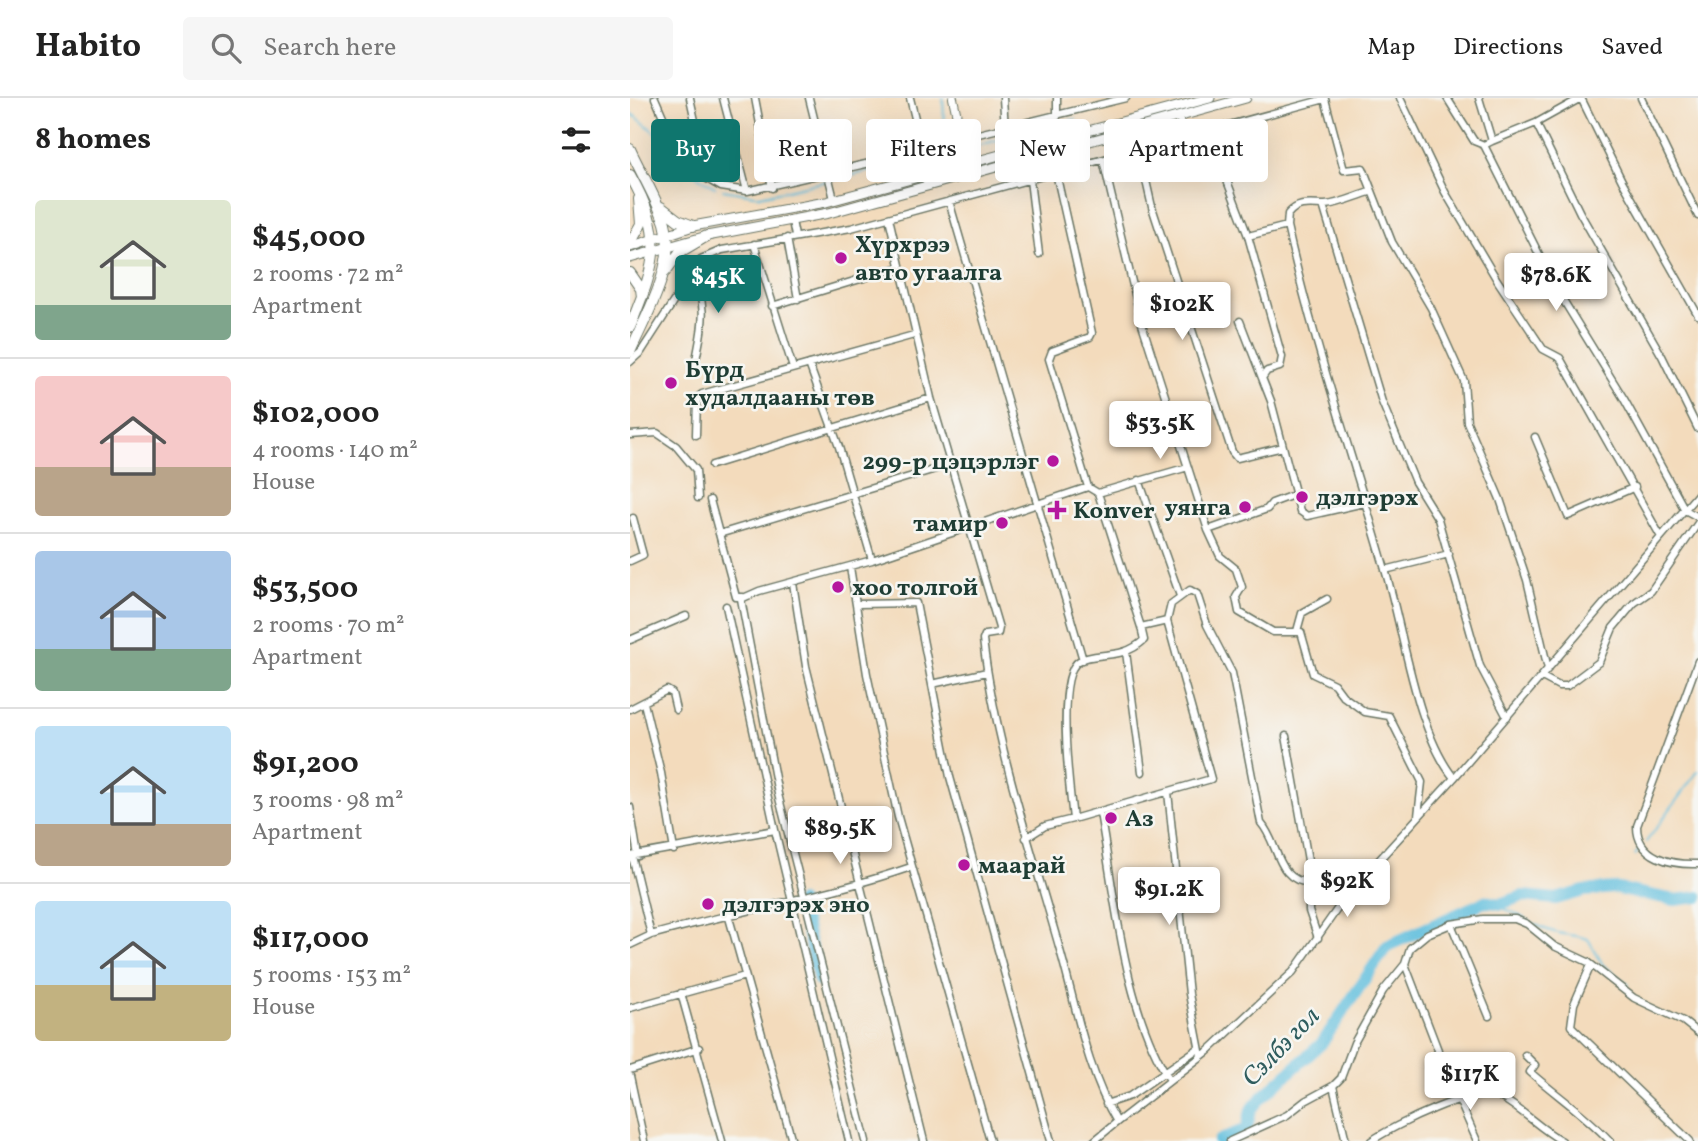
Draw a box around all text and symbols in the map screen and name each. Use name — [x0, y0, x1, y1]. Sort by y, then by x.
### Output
search box — [183, 17, 673, 80]
text: Habito — [35, 25, 141, 71]
icon: search — [207, 29, 245, 67]
text: Search here — [263, 30, 396, 66]
text: Map — [1367, 31, 1415, 65]
text: Directions — [1453, 31, 1563, 65]
text: Saved — [1601, 31, 1663, 65]
text: 8 homes — [35, 119, 151, 161]
chip: Buy — [651, 119, 740, 182]
chip: Rent — [754, 119, 852, 182]
chip: Filters — [866, 119, 981, 182]
chip: New — [995, 119, 1090, 182]
chip: Apartment — [1104, 119, 1268, 182]
icon: filters — [557, 121, 595, 159]
text: $45,000 — [252, 217, 366, 259]
icon: home — [91, 228, 175, 312]
place label: Хүрхрээ авто угаалга — [855, 229, 1002, 291]
marker: Хүрхрээ авто угаалга — [833, 250, 849, 266]
pin: $78.6K — [1499, 254, 1613, 313]
pin: $45K — [677, 256, 759, 315]
text: 2 rooms · 72 m² — [252, 259, 403, 291]
text: $78.6K — [1520, 260, 1592, 292]
text: $45K — [691, 262, 745, 294]
pin: $102K — [1133, 282, 1231, 342]
text: $102K — [1150, 289, 1214, 321]
text: Apartment — [252, 291, 363, 323]
place label: Бүрд худалдааны төв — [685, 354, 875, 416]
marker: Бүрд худалдааны төв — [663, 375, 679, 391]
text: $102,000 — [252, 393, 380, 435]
pin: $53.5K — [1103, 402, 1217, 461]
icon: home — [91, 404, 175, 488]
text: $53.5K — [1125, 408, 1195, 440]
text: 4 rooms · 140 m² — [252, 435, 418, 467]
place label: 299-р цэцэрлэг — [863, 446, 1039, 480]
marker: 299-р цэцэрлэг — [1045, 453, 1061, 469]
text: House — [252, 467, 315, 499]
place label: дэлгэрэх — [1316, 482, 1419, 516]
marker: дэлгэрэх — [1294, 489, 1310, 505]
place label: уянга — [1165, 492, 1231, 526]
place label: Konver — [1073, 495, 1155, 529]
marker: уянга — [1237, 499, 1253, 515]
marker: Konver — [1047, 500, 1067, 520]
place label: тамир — [913, 508, 988, 542]
marker: тамир — [994, 515, 1010, 531]
text: $53,500 — [252, 568, 358, 610]
place label: хоо толгой — [852, 572, 978, 606]
icon: home — [91, 579, 175, 663]
marker: хоо толгой — [830, 579, 846, 595]
text: 2 rooms · 70 m² — [252, 610, 405, 642]
text: Apartment — [252, 642, 363, 674]
text: $91,200 — [252, 743, 359, 785]
icon: home — [91, 754, 175, 838]
text: 3 rooms · 98 m² — [252, 785, 404, 817]
place label: Аз — [1125, 803, 1154, 837]
pin: $89.5K — [783, 806, 897, 866]
marker: Аз — [1103, 810, 1119, 826]
text: $89.5K — [804, 813, 876, 845]
text: Apartment — [252, 817, 363, 849]
place label: маарай — [978, 850, 1066, 884]
marker: маарай — [956, 857, 972, 873]
pin: $92K — [1306, 860, 1388, 919]
text: $92K — [1320, 866, 1374, 898]
pin: $91.2K — [1112, 868, 1226, 927]
text: $91.2K — [1134, 874, 1204, 906]
place label: дэлгэрэх эно — [722, 889, 870, 923]
marker: дэлгэрэх эно — [700, 896, 716, 912]
text: $117,000 — [252, 918, 369, 960]
icon: home — [91, 929, 175, 1013]
text: 5 rooms · 153 m² — [252, 960, 411, 992]
text: House — [252, 992, 315, 1024]
water label: Сэлбэ гол — [1234, 999, 1329, 1095]
pin: $117K — [1421, 1052, 1519, 1112]
text: $117K — [1441, 1059, 1499, 1091]

